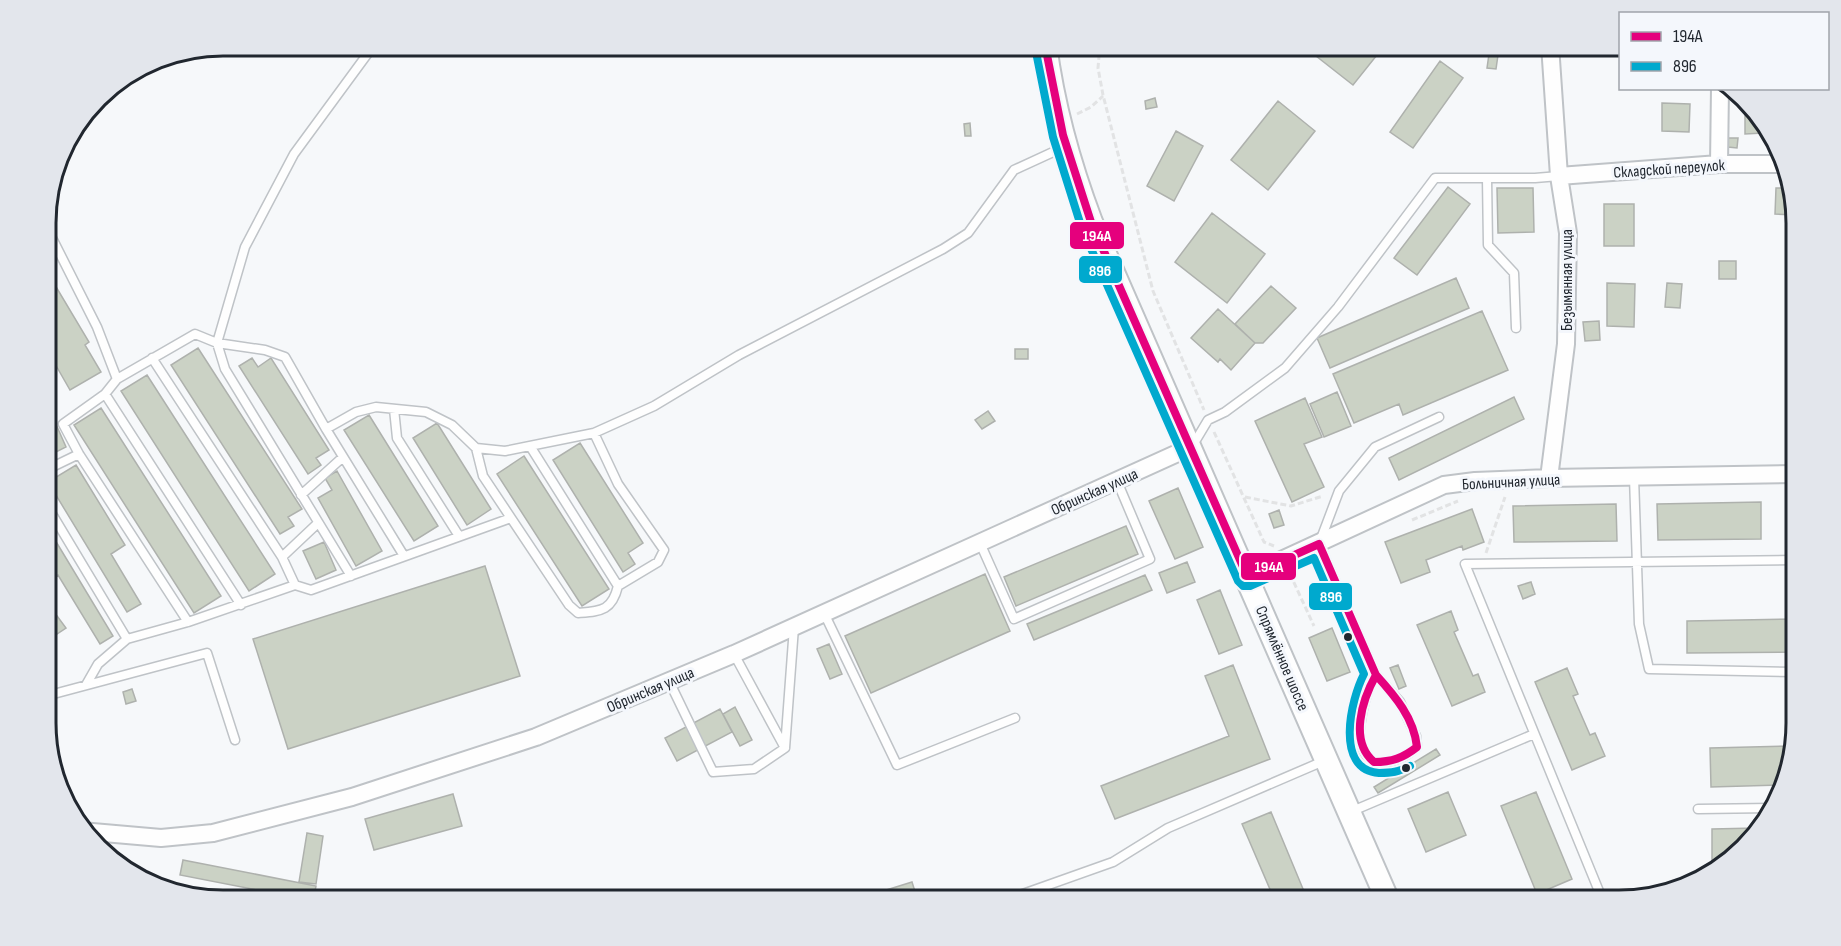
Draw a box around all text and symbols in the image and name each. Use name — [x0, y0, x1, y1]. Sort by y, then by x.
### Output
legend — [1619, 12, 1829, 90]
text: 194А — [1673, 26, 1703, 47]
text: 896 — [1673, 56, 1697, 77]
street label: Складской переулок — [1613, 156, 1726, 183]
line badge: 194А — [1069, 221, 1125, 250]
text: 194А — [1083, 227, 1112, 246]
street label: Безымянная улица — [1558, 229, 1577, 331]
line badge: 896 — [1078, 255, 1123, 284]
text: 896 — [1089, 262, 1111, 281]
street label: Обринская улица — [1048, 465, 1141, 520]
street label: Больничная улица — [1462, 470, 1561, 495]
line badge: 194А — [1240, 552, 1297, 581]
text: 194А — [1255, 558, 1284, 577]
line badge: 896 — [1308, 582, 1353, 611]
text: 896 — [1320, 588, 1342, 607]
street label: Спрямлённое шоссе — [1251, 603, 1312, 714]
unlabelled marker — [1342, 631, 1354, 643]
street label: Обринская улица — [604, 663, 697, 717]
unlabelled marker — [1400, 762, 1412, 774]

